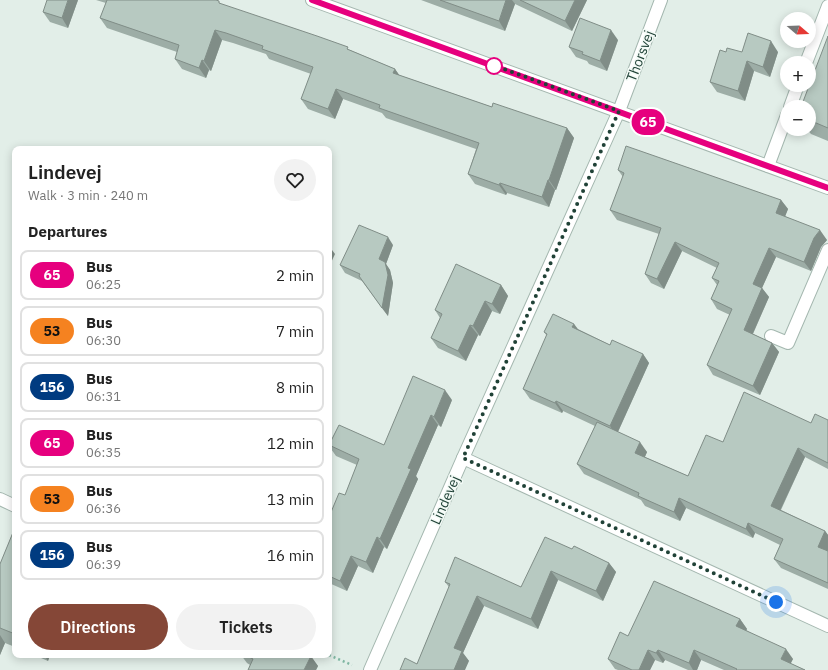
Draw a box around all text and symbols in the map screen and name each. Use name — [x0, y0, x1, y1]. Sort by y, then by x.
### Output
north arrow — [780, 12, 816, 48]
map controls — [780, 12, 816, 136]
street label: Thorsvej — [622, 28, 658, 84]
button: + — [780, 56, 816, 92]
unlabelled marker — [485, 57, 503, 75]
button: − — [780, 100, 816, 136]
line badge: 65 — [630, 109, 666, 135]
text: 65 — [640, 113, 656, 131]
button: heart — [274, 159, 316, 201]
text: Lindevej — [28, 160, 102, 184]
text: Walk · 3 min · 240 m — [28, 187, 148, 204]
text: Departures — [28, 222, 107, 241]
text: Bus — [86, 257, 113, 276]
text: 65 — [44, 266, 60, 284]
text: 2 min — [276, 266, 314, 285]
text: 06:25 — [86, 276, 121, 293]
text: Bus — [86, 313, 113, 332]
text: 53 — [44, 322, 60, 340]
text: 7 min — [276, 322, 314, 341]
text: 06:30 — [86, 332, 121, 349]
text: Bus — [86, 369, 113, 388]
text: 156 — [39, 378, 65, 396]
text: 8 min — [276, 378, 314, 397]
text: 06:31 — [86, 388, 121, 405]
text: Bus — [86, 425, 113, 444]
text: 65 — [44, 434, 60, 452]
text: 12 min — [267, 434, 314, 453]
text: 06:35 — [86, 444, 121, 461]
street label: Lindevej — [426, 473, 464, 527]
text: Bus — [86, 481, 113, 500]
text: 53 — [44, 490, 60, 508]
text: 13 min — [267, 490, 314, 509]
text: 06:36 — [86, 500, 121, 517]
text: Bus — [86, 537, 113, 556]
text: 156 — [39, 546, 65, 564]
text: 16 min — [267, 546, 314, 565]
text: 06:39 — [86, 556, 121, 573]
your location — [766, 592, 786, 612]
button: Directions — [28, 604, 168, 650]
button: Tickets — [176, 604, 316, 650]

